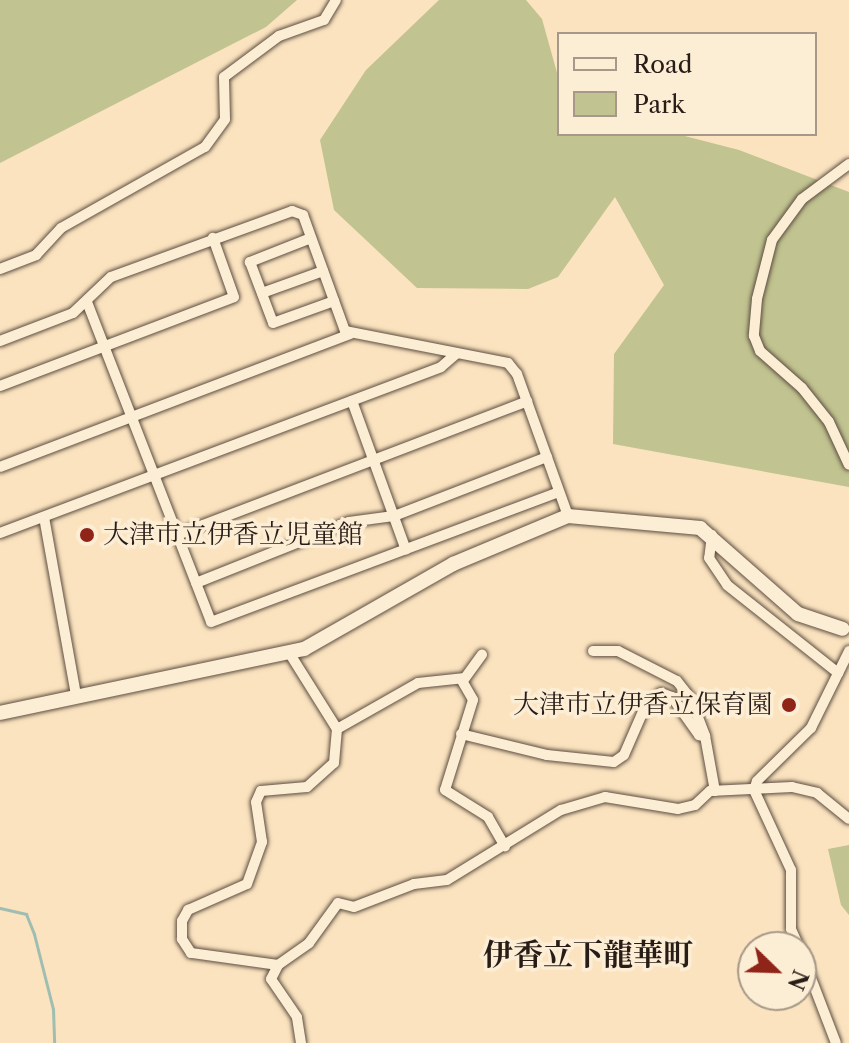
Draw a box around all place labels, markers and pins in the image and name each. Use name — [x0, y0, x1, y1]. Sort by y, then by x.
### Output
place label: 大津市立伊香立児童館 — [103, 519, 363, 551]
marker: 大津市立伊香立児童館 — [78, 526, 96, 544]
place label: 大津市立伊香立保育園 — [513, 689, 773, 721]
marker: 大津市立伊香立保育園 — [780, 696, 798, 714]

